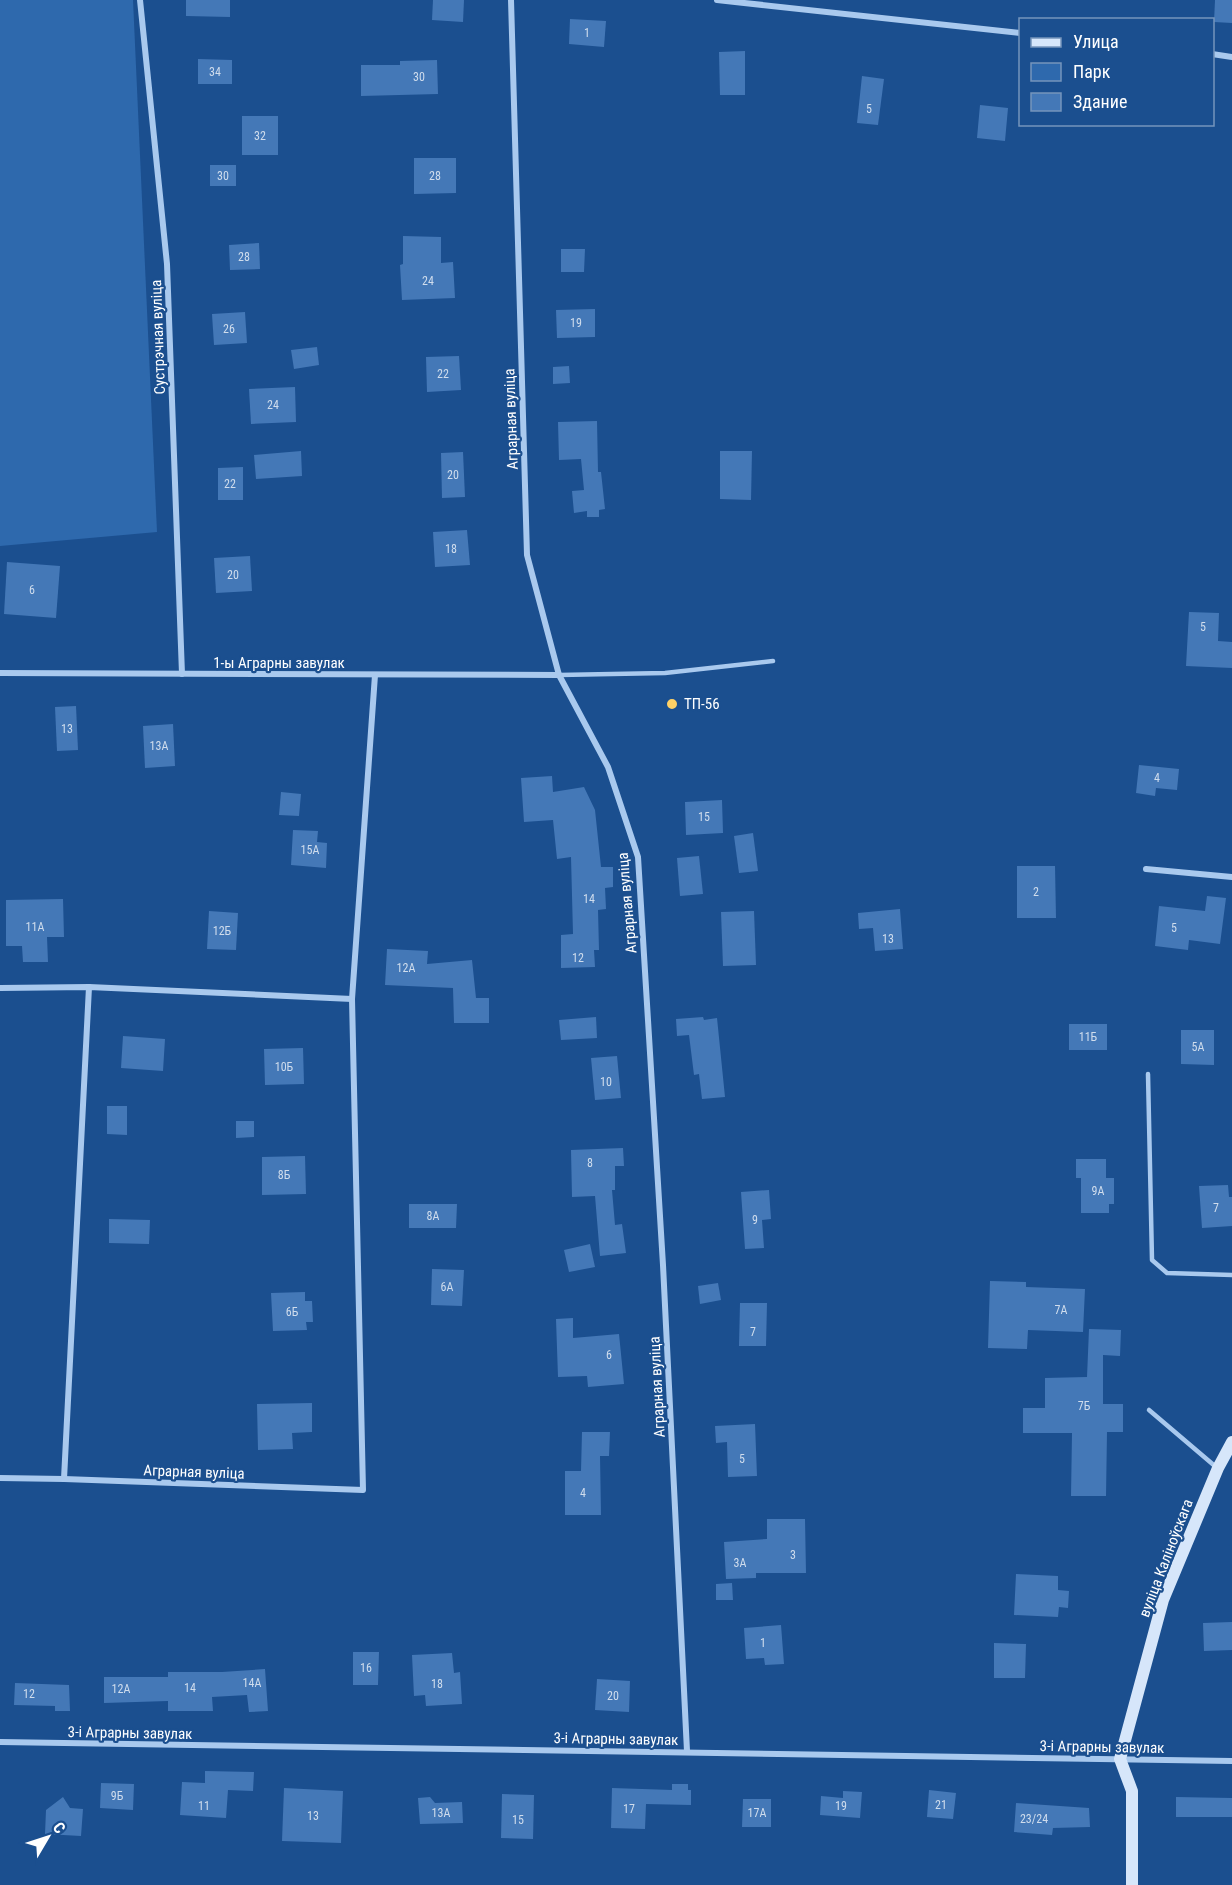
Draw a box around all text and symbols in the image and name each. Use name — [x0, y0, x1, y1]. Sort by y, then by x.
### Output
legend — [1019, 18, 1214, 126]
house number: 1 — [584, 26, 590, 40]
text: Улица — [1073, 31, 1119, 52]
text: Парк — [1073, 61, 1111, 82]
house number: 34 — [209, 65, 221, 79]
house number: 30 — [413, 70, 425, 84]
text: Здание — [1073, 91, 1127, 112]
house number: 5 — [866, 102, 872, 116]
house number: 32 — [254, 129, 266, 143]
house number: 30 — [217, 169, 229, 183]
house number: 28 — [429, 169, 441, 183]
house number: 28 — [238, 250, 250, 264]
house number: 24 — [422, 274, 434, 288]
street label: Сустрэчная вуліца — [147, 279, 169, 395]
house number: 19 — [570, 316, 582, 330]
house number: 26 — [223, 322, 235, 336]
house number: 22 — [437, 367, 449, 381]
street label: Аграрная вуліца — [500, 368, 522, 470]
house number: 24 — [267, 398, 279, 412]
house number: 20 — [447, 468, 459, 482]
house number: 22 — [224, 477, 236, 491]
house number: 18 — [445, 542, 457, 556]
house number: 20 — [227, 568, 239, 582]
house number: 6 — [29, 583, 35, 597]
house number: 5 — [1200, 620, 1206, 634]
street label: 1-ы Аграрны завулак — [213, 654, 345, 672]
place label: ТП-56 — [684, 695, 720, 713]
marker: ТП-56 — [665, 697, 679, 711]
house number: 13 — [61, 722, 73, 736]
house number: 13А — [150, 739, 168, 753]
house number: 4 — [1154, 771, 1160, 785]
house number: 15 — [698, 810, 710, 824]
house number: 15А — [301, 843, 319, 857]
street label: Аграрная вуліца — [614, 852, 640, 954]
house number: 2 — [1033, 885, 1039, 899]
house number: 14 — [583, 892, 595, 906]
house number: 11А — [26, 920, 44, 934]
house number: 5 — [1171, 921, 1177, 935]
house number: 12Б — [213, 924, 232, 938]
house number: 13 — [882, 932, 894, 946]
house number: 12 — [572, 951, 584, 965]
house number: 12А — [397, 961, 415, 975]
house number: 11Б — [1079, 1030, 1098, 1044]
house number: 5А — [1192, 1040, 1205, 1054]
house number: 10Б — [275, 1060, 294, 1074]
house number: 10 — [600, 1075, 612, 1089]
house number: 8 — [587, 1156, 593, 1170]
house number: 8Б — [278, 1168, 291, 1182]
house number: 9А — [1092, 1184, 1105, 1198]
house number: 7 — [1213, 1201, 1219, 1215]
house number: 8А — [427, 1209, 440, 1223]
house number: 9 — [752, 1213, 758, 1227]
house number: 6А — [441, 1280, 454, 1294]
house number: 7А — [1055, 1303, 1068, 1317]
house number: 6Б — [286, 1305, 299, 1319]
house number: 7 — [750, 1325, 756, 1339]
street label: Аграрная вуліца — [645, 1336, 669, 1438]
house number: 6 — [606, 1348, 612, 1362]
house number: 7Б — [1078, 1399, 1091, 1413]
house number: 5 — [739, 1452, 745, 1466]
street label: Аграрная вуліца — [143, 1461, 245, 1483]
house number: 4 — [580, 1486, 586, 1500]
street label: вуліца Каліноўскага — [1135, 1496, 1197, 1620]
house number: 3 — [790, 1548, 796, 1562]
house number: 3А — [734, 1556, 747, 1570]
house number: 1 — [760, 1636, 766, 1650]
house number: 16 — [360, 1661, 372, 1675]
house number: 14А — [243, 1676, 261, 1690]
house number: 18 — [431, 1677, 443, 1691]
house number: 14 — [184, 1681, 196, 1695]
house number: 12А — [112, 1682, 130, 1696]
house number: 12 — [23, 1687, 35, 1701]
house number: 20 — [607, 1689, 619, 1703]
street label: 3-і Аграрны завулак — [67, 1723, 193, 1743]
street label: 3-і Аграрны завулак — [553, 1729, 679, 1749]
street label: 3-і Аграрны завулак — [1039, 1737, 1165, 1757]
house number: 9Б — [111, 1789, 124, 1803]
house number: 21 — [935, 1798, 947, 1812]
house number: 11 — [198, 1799, 210, 1813]
house number: 19 — [835, 1799, 847, 1813]
house number: 17 — [623, 1802, 635, 1816]
house number: 13А — [432, 1806, 450, 1820]
house number: 17А — [748, 1806, 766, 1820]
north arrow — [18, 1807, 78, 1867]
house number: 13 — [307, 1809, 319, 1823]
house number: 23/24 — [1020, 1812, 1048, 1826]
house number: 15 — [512, 1813, 524, 1827]
text: С — [49, 1818, 70, 1837]

